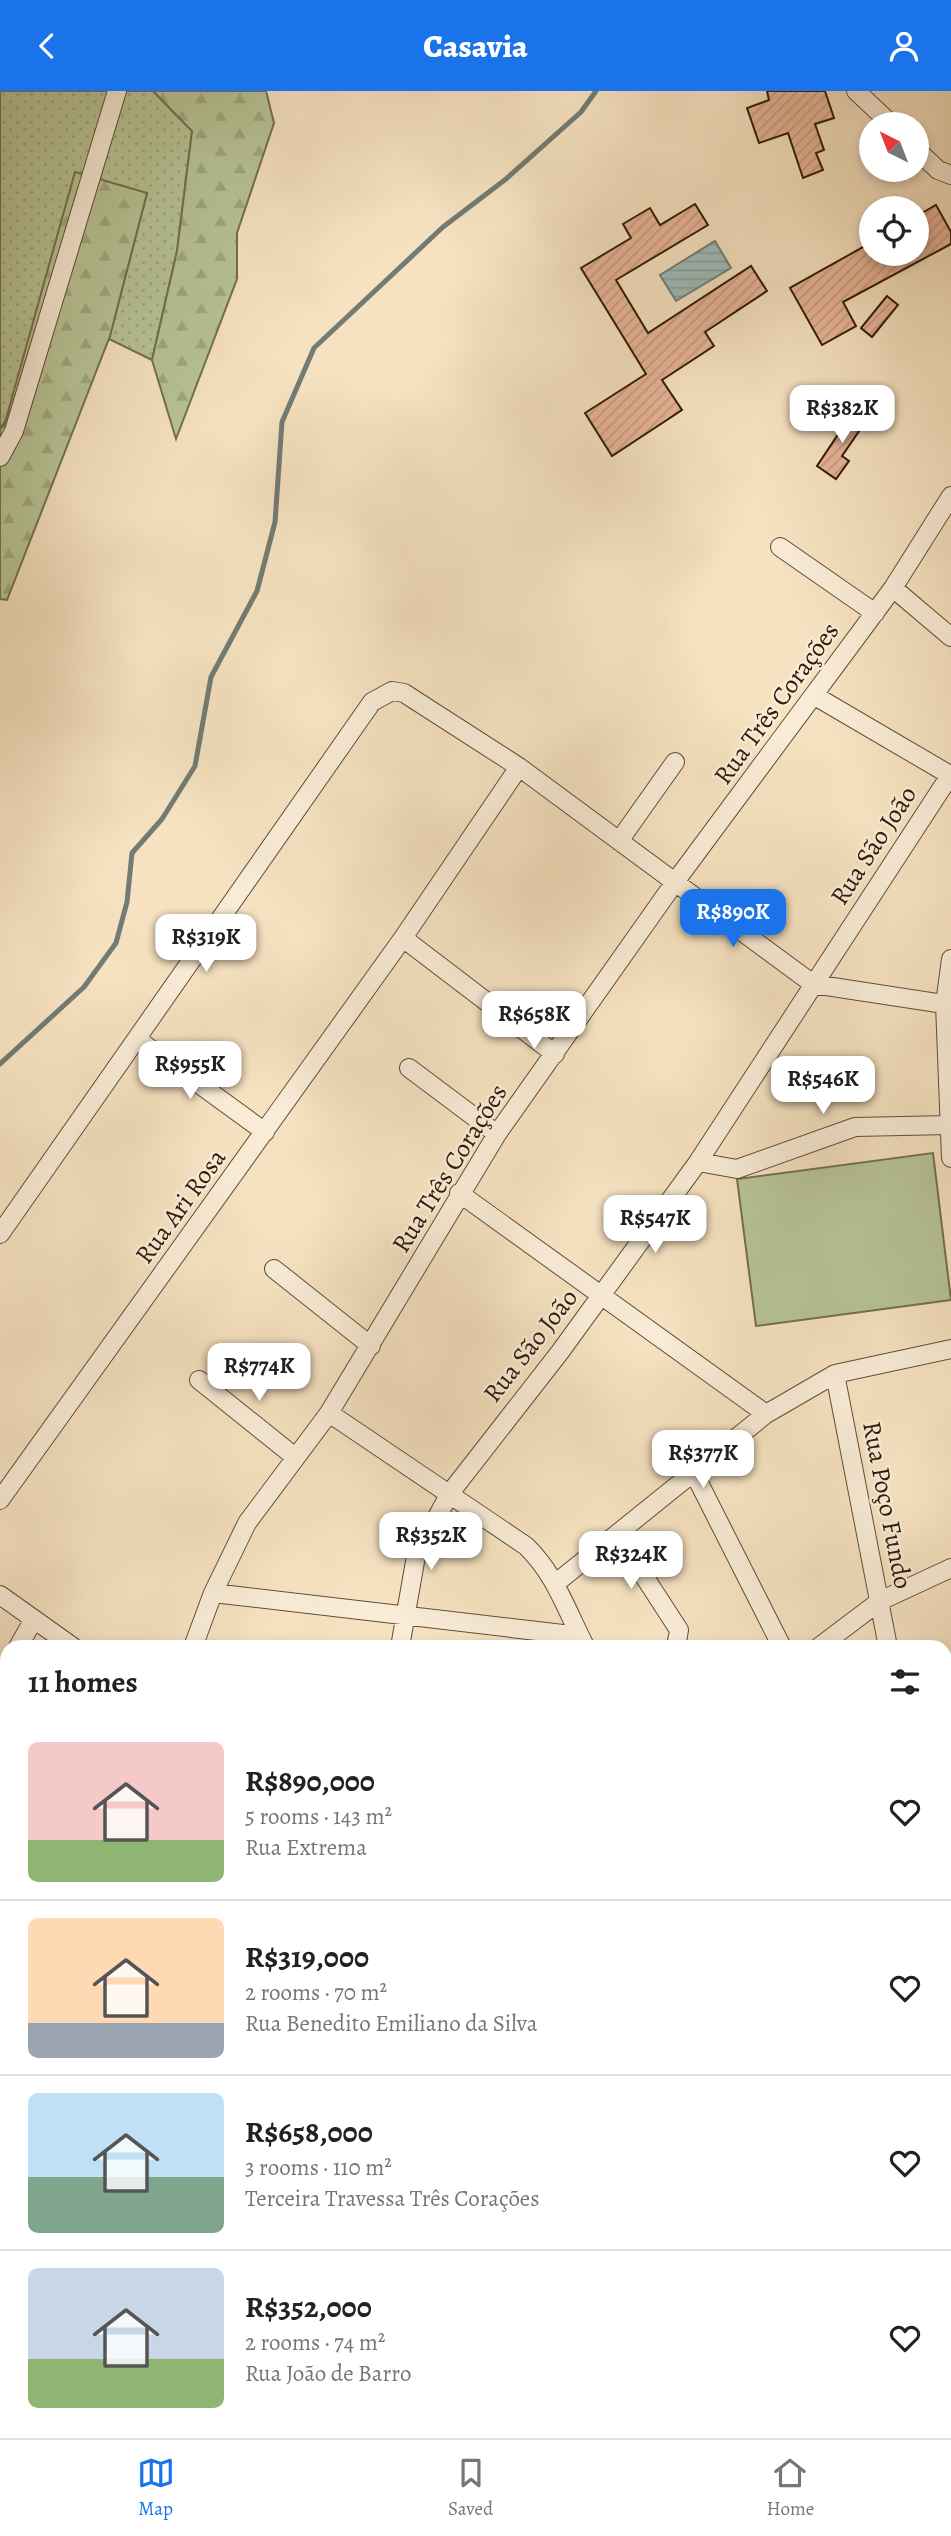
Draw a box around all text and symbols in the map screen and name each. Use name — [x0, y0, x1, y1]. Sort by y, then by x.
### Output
text: Casavia — [423, 24, 528, 68]
icon: back — [28, 27, 66, 65]
icon: person — [885, 27, 923, 65]
north arrow — [859, 112, 929, 182]
map controls — [859, 112, 929, 266]
button: locate — [859, 196, 929, 266]
pin: R$382K — [785, 385, 899, 445]
text: R$382K — [806, 392, 878, 423]
street label: Rua Três Corações — [706, 615, 847, 792]
street label: Rua São João — [822, 779, 925, 912]
pin: R$890K — [676, 889, 790, 949]
text: R$890K — [696, 896, 770, 927]
pin: R$319K — [149, 915, 263, 974]
text: R$319K — [171, 921, 241, 952]
pin: R$658K — [477, 991, 591, 1051]
text: R$658K — [498, 998, 570, 1029]
pin: R$955K — [133, 1041, 247, 1101]
text: R$955K — [155, 1048, 225, 1079]
pin: R$546K — [766, 1056, 880, 1116]
text: R$546K — [787, 1063, 859, 1094]
street label: Rua Três Corações — [383, 1077, 515, 1259]
street label: Rua Ari Rosa — [127, 1142, 234, 1271]
pin: R$547K — [598, 1195, 712, 1255]
text: R$547K — [619, 1202, 691, 1233]
street label: Rua São João — [475, 1281, 586, 1409]
pin: R$774K — [202, 1343, 316, 1403]
text: R$774K — [223, 1350, 295, 1381]
street label: Rua Poço Fundo — [854, 1418, 921, 1592]
pin: R$377K — [646, 1431, 760, 1490]
text: R$377K — [668, 1437, 738, 1468]
pin: R$352K — [374, 1513, 488, 1572]
text: R$352K — [395, 1519, 467, 1550]
pin: R$324K — [574, 1531, 688, 1591]
text: R$324K — [595, 1538, 667, 1569]
text: 11 homes — [28, 1662, 138, 1702]
icon: filters — [886, 1663, 924, 1701]
text: R$890,000 — [245, 1761, 375, 1801]
icon: home — [84, 1770, 168, 1854]
icon: heart — [886, 1793, 924, 1831]
text: 5 rooms · 143 m² — [245, 1801, 392, 1832]
text: Rua Extrema — [245, 1832, 367, 1863]
text: R$319,000 — [245, 1937, 369, 1977]
icon: home — [84, 1946, 168, 2030]
icon: heart — [886, 1969, 924, 2007]
text: 2 rooms · 70 m² — [245, 1977, 387, 2008]
text: Rua Benedito Emiliano da Silva — [245, 2008, 537, 2039]
text: R$658,000 — [245, 2112, 373, 2152]
icon: home — [84, 2121, 168, 2205]
icon: heart — [886, 2144, 924, 2182]
text: 3 rooms · 110 m² — [245, 2152, 392, 2183]
text: Terceira Travessa Três Corações — [245, 2183, 539, 2214]
text: R$352,000 — [245, 2287, 372, 2327]
icon: home — [84, 2296, 168, 2380]
icon: heart — [886, 2319, 924, 2357]
text: 2 rooms · 74 m² — [245, 2327, 385, 2358]
text: Rua João de Barro — [245, 2358, 411, 2389]
tab: Map — [137, 2454, 175, 2522]
tab: Saved — [448, 2454, 493, 2522]
tab: Home — [767, 2454, 814, 2522]

